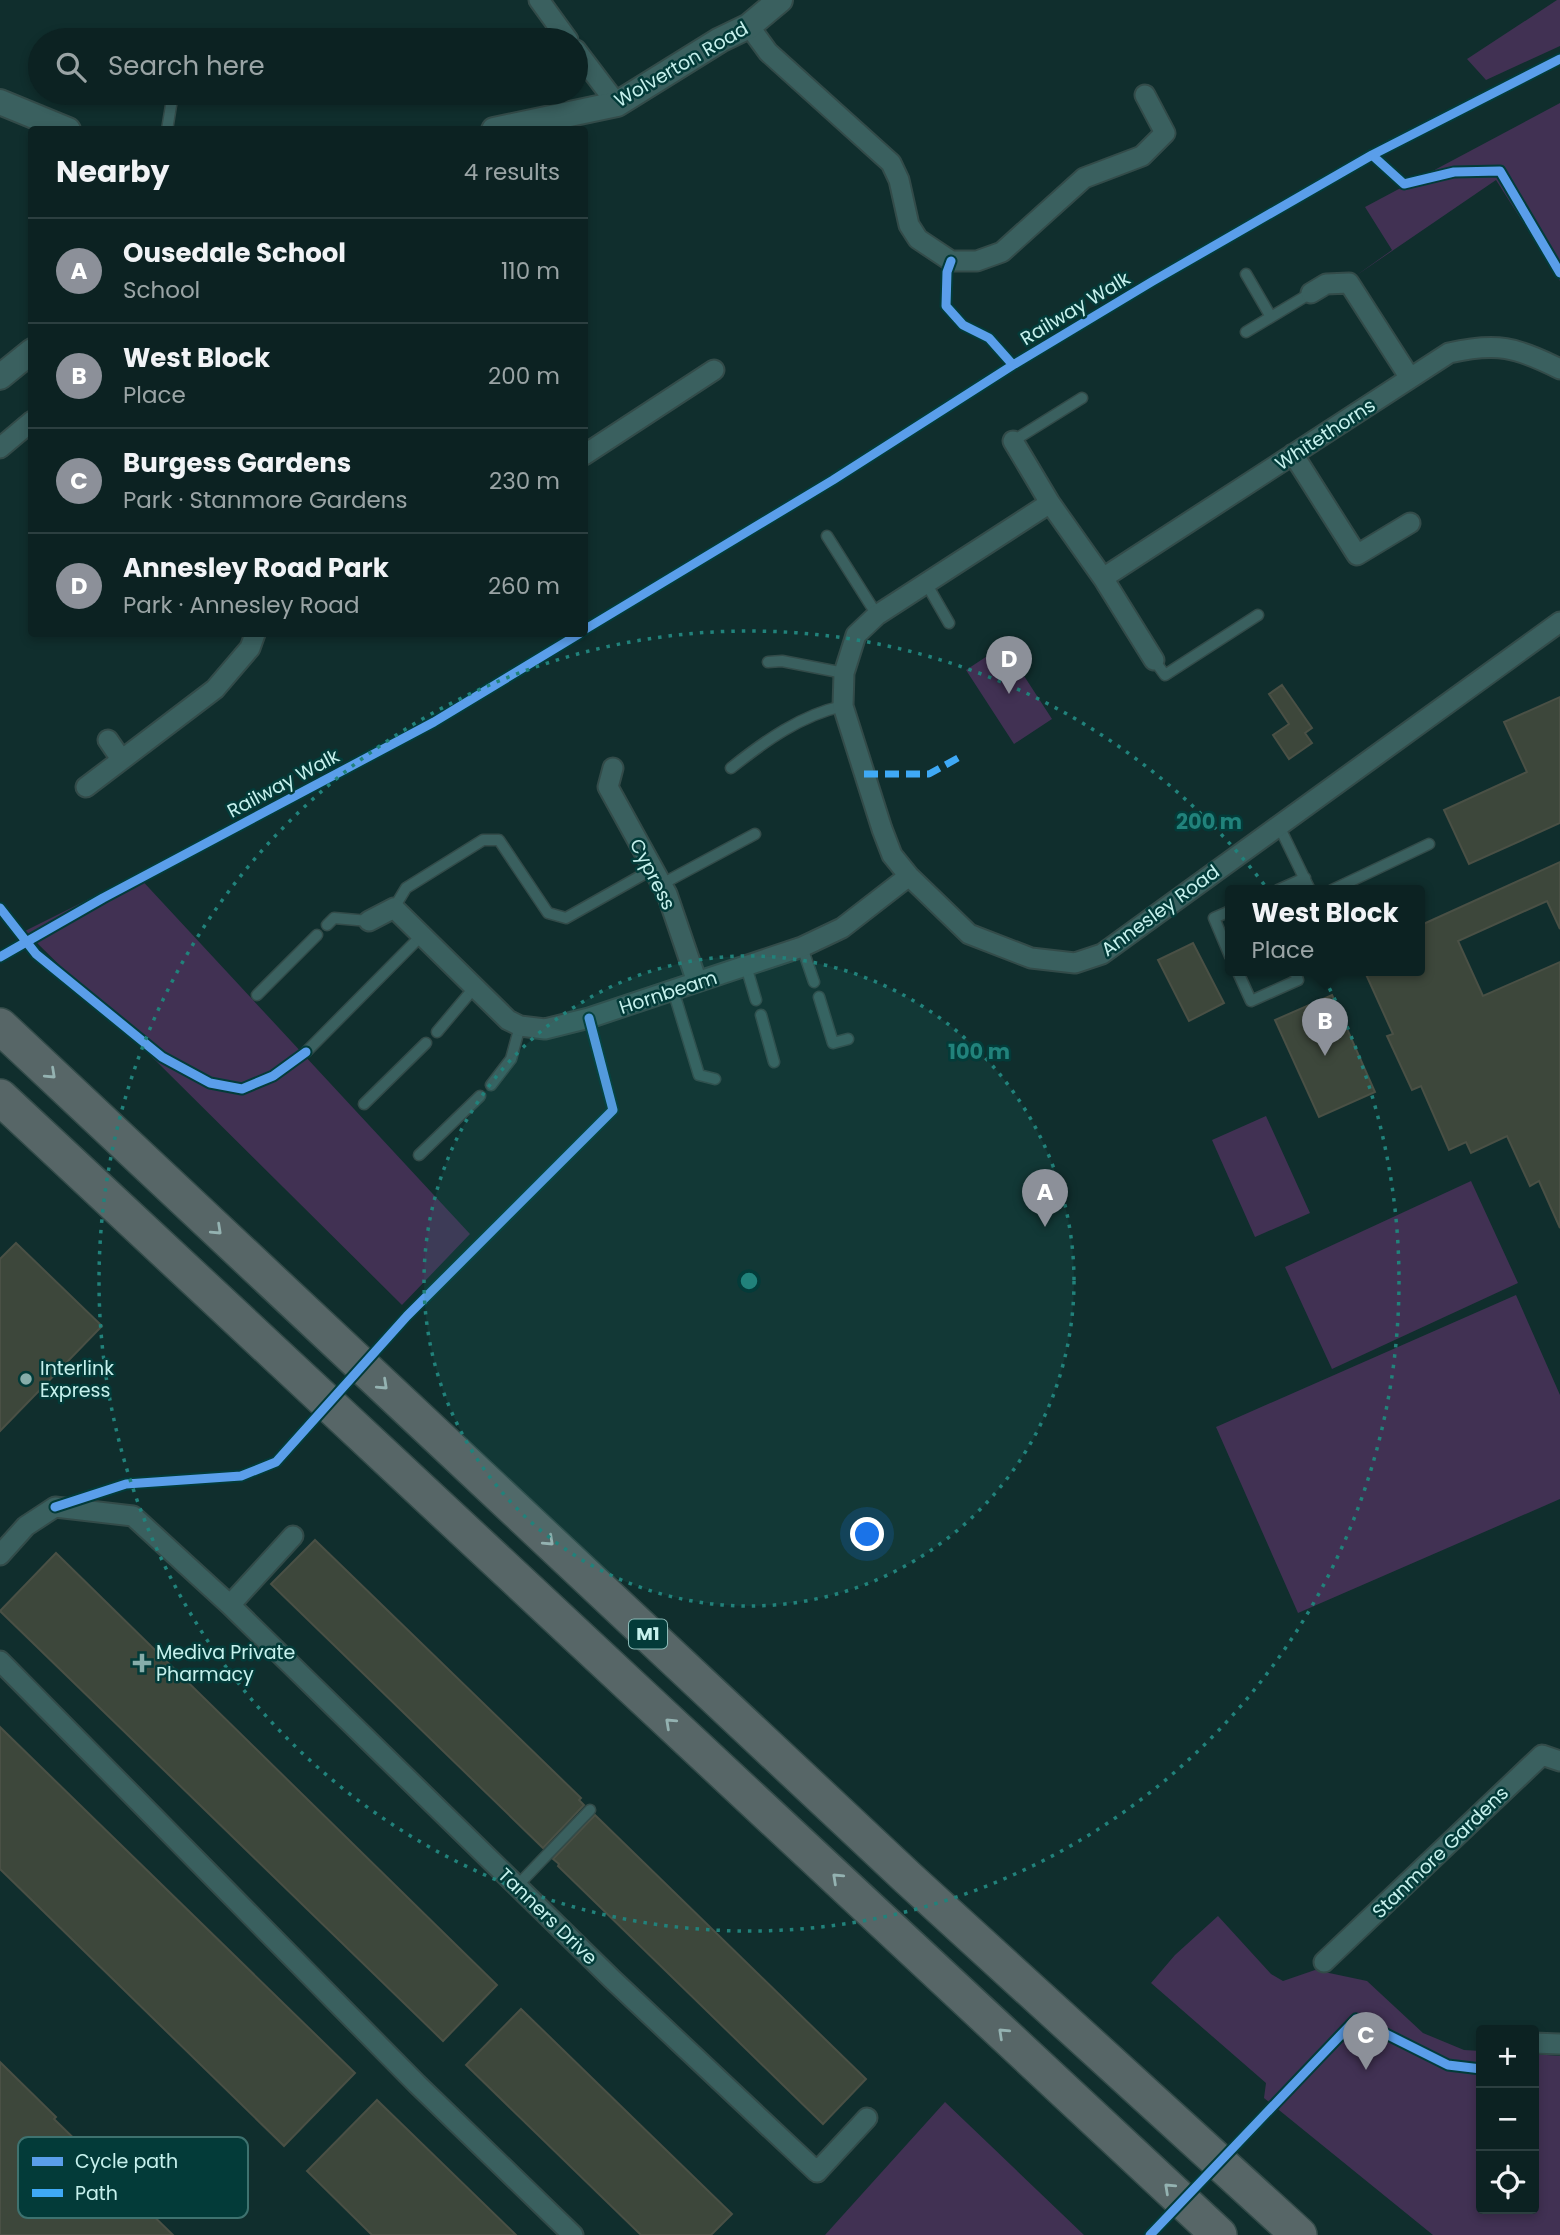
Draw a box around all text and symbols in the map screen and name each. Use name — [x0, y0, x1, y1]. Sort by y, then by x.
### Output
street label: Wolverton Road — [609, 15, 753, 114]
search box — [28, 28, 588, 105]
icon: search — [52, 48, 90, 86]
text: Search here — [108, 48, 265, 84]
text: Nearby — [56, 150, 170, 193]
text: 4 results — [464, 156, 560, 188]
text: Ousedale School — [123, 235, 346, 271]
text: A — [71, 255, 87, 287]
text: 110 m — [501, 255, 560, 287]
street label: Railway Walk — [1015, 265, 1135, 352]
text: School — [123, 274, 200, 306]
text: West Block — [123, 340, 270, 376]
text: B — [71, 360, 87, 392]
text: 200 m — [488, 360, 560, 392]
text: Place — [123, 379, 186, 411]
street label: Whitethorns — [1270, 392, 1381, 477]
text: Burgess Gardens — [123, 445, 351, 481]
text: C — [70, 465, 88, 497]
text: 230 m — [489, 465, 560, 497]
text: Park · Stanmore Gardens — [123, 484, 408, 516]
text: Annesley Road Park — [123, 550, 389, 586]
text: D — [71, 570, 87, 602]
text: 260 m — [488, 570, 560, 602]
text: Park · Annesley Road — [123, 589, 359, 621]
pin: D — [986, 636, 1032, 694]
street label: Railway Walk — [222, 742, 344, 824]
text: 200 m — [1176, 807, 1242, 836]
street label: Cypress — [623, 834, 682, 915]
street label: Annesley Road — [1096, 858, 1225, 963]
popup — [1225, 885, 1425, 976]
text: West Block — [1251, 895, 1399, 931]
text: Place — [1251, 934, 1314, 966]
street label: Hornbeam — [616, 964, 721, 1021]
pin: B — [1302, 998, 1348, 1056]
text: 100 m — [948, 1037, 1010, 1066]
one-way arrow — [43, 1065, 56, 1078]
pin: A — [1022, 1169, 1068, 1227]
one-way arrow — [209, 1221, 222, 1234]
centre of rings — [737, 1269, 761, 1293]
place label: Interlink Express — [40, 1355, 114, 1404]
marker: Interlink Express — [18, 1371, 34, 1387]
one-way arrow — [375, 1377, 388, 1390]
your location — [850, 1517, 884, 1551]
one-way arrow — [541, 1533, 554, 1545]
road number: M1 — [629, 1619, 667, 1648]
place label: Mediva Private Pharmacy — [156, 1639, 295, 1688]
marker: Mediva Private Pharmacy — [134, 1655, 150, 1671]
one-way arrow — [665, 1718, 678, 1731]
street label: Stanmore Gardens — [1366, 1780, 1515, 1925]
street label: Tanners Drive — [492, 1862, 603, 1971]
one-way arrow — [832, 1874, 845, 1886]
pin: C — [1343, 2012, 1389, 2070]
map controls — [1476, 2025, 1539, 2214]
button: + — [1476, 2025, 1539, 2088]
one-way arrow — [998, 2029, 1011, 2042]
button: − — [1476, 2088, 1539, 2151]
legend — [18, 2137, 248, 2218]
text: Cycle path — [75, 2148, 178, 2175]
button: locate — [1476, 2151, 1539, 2214]
text: Path — [75, 2180, 118, 2207]
one-way arrow — [1164, 2184, 1177, 2197]

